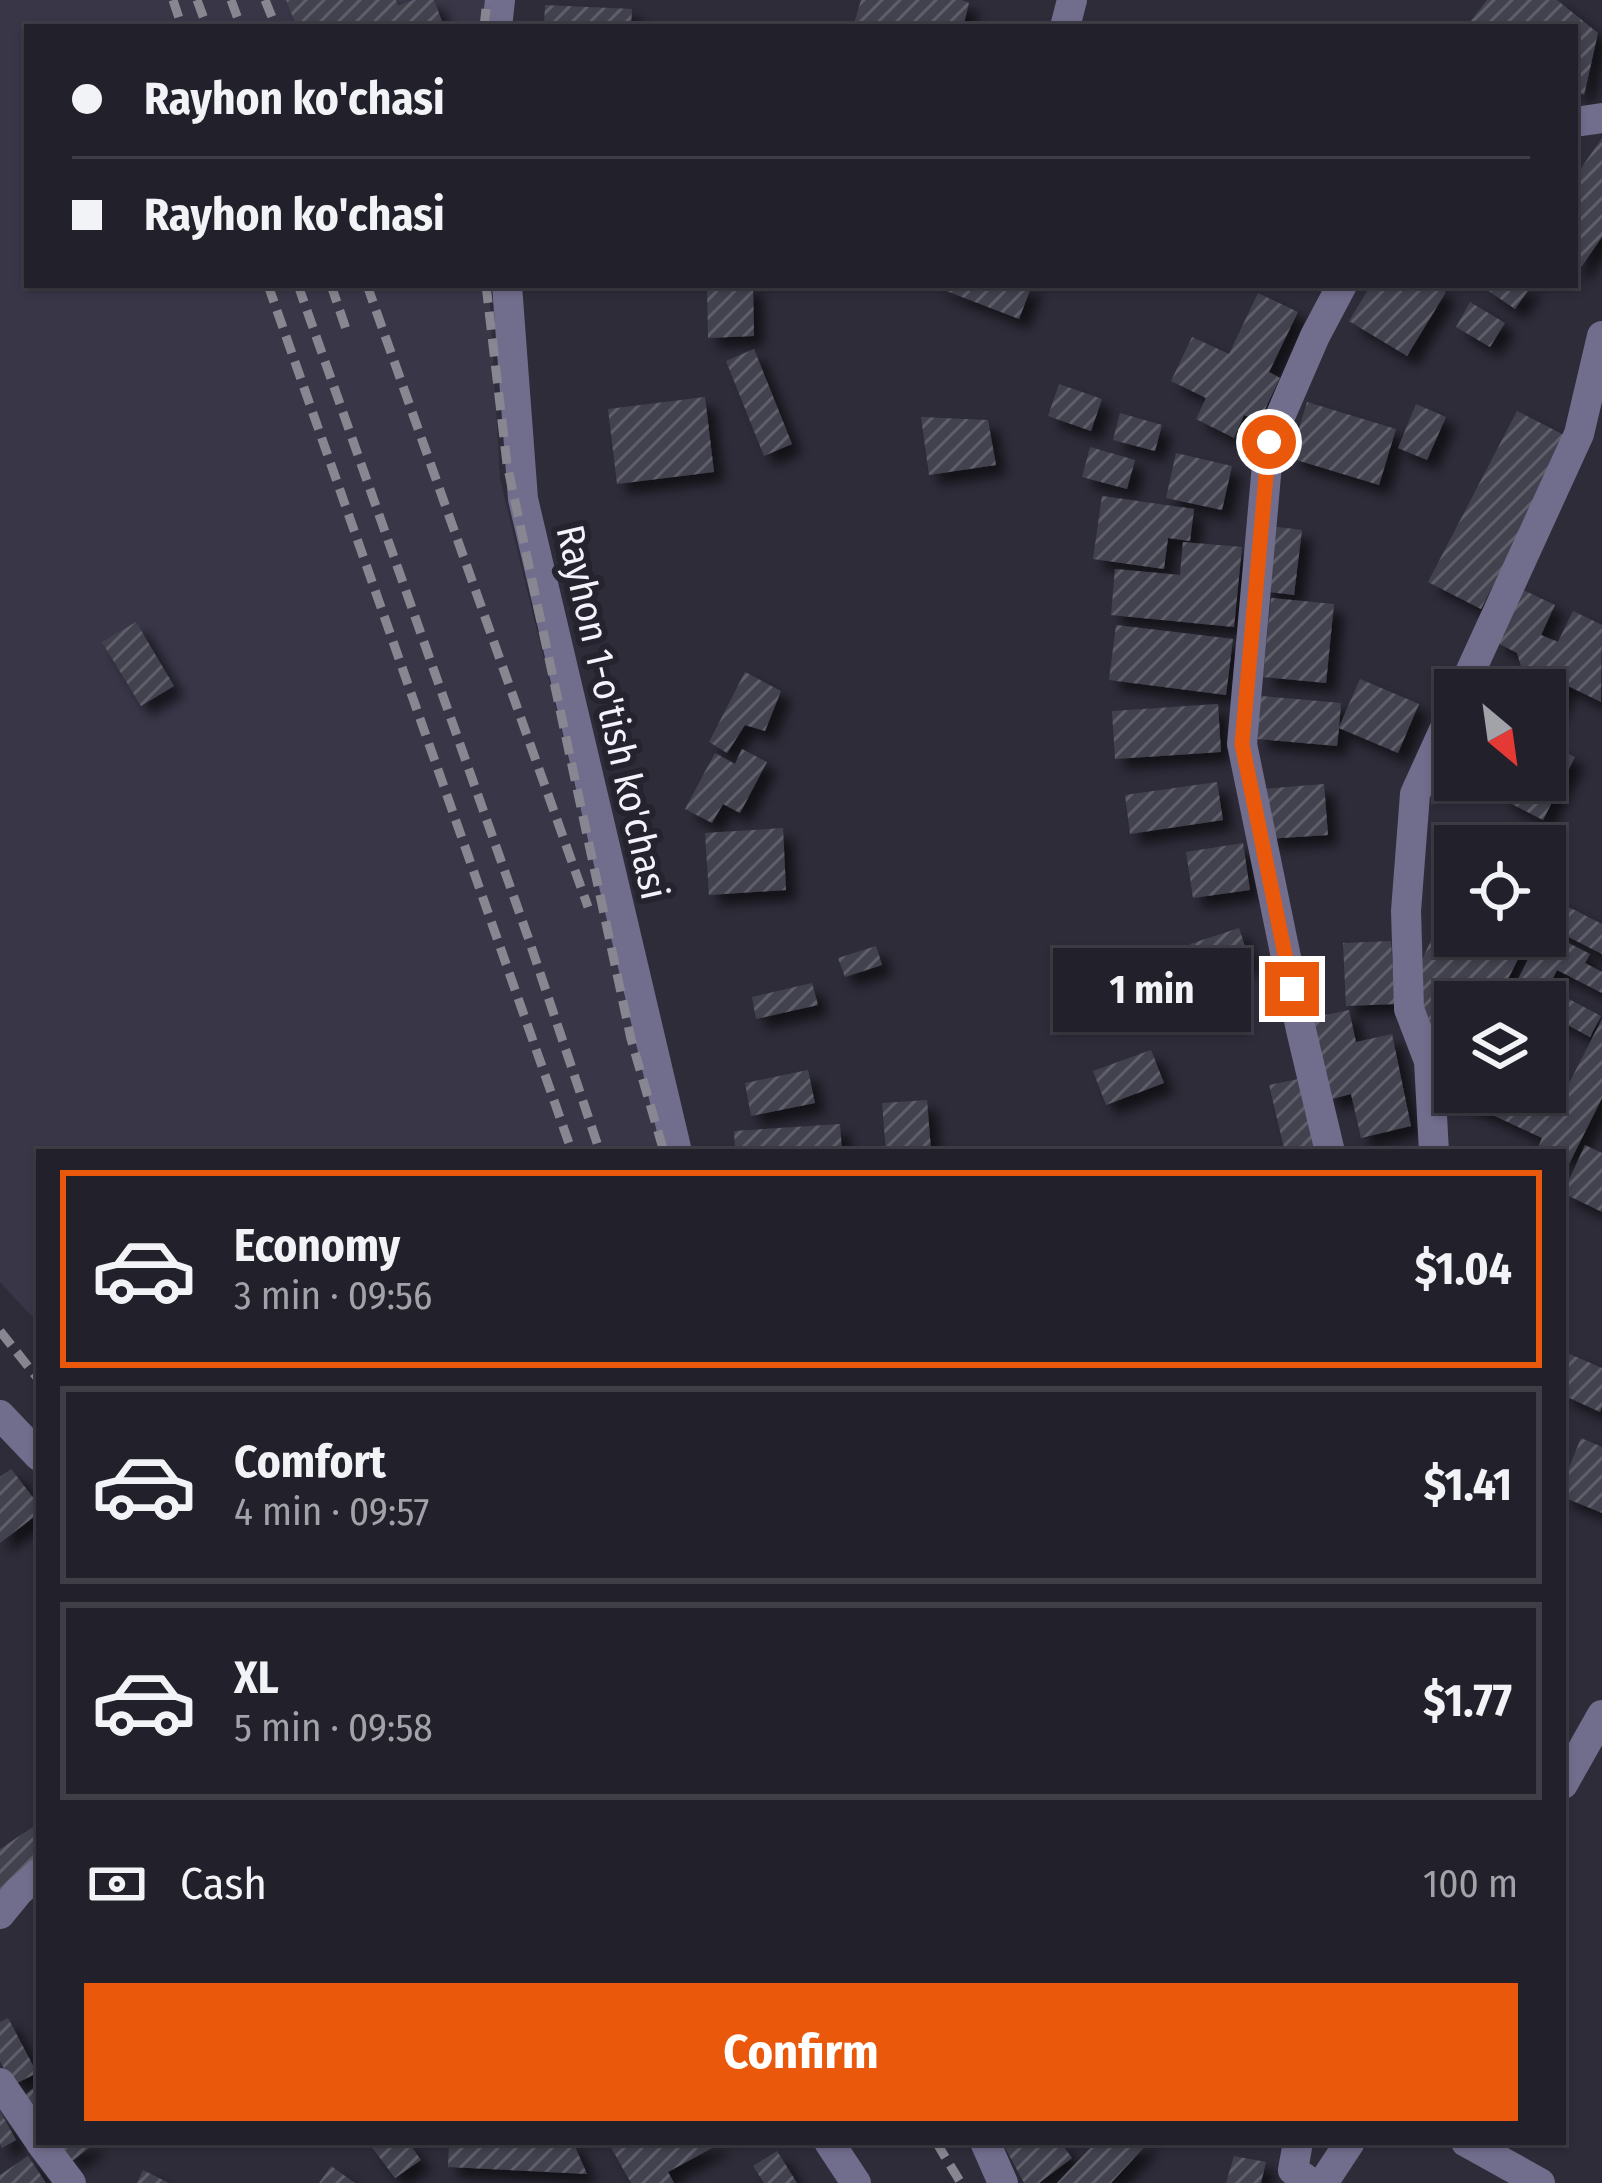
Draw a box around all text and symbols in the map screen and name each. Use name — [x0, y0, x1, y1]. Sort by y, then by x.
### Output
text: Rayhon ko'chasi — [144, 72, 445, 126]
text: Rayhon ko'chasi — [144, 188, 445, 242]
route start — [1242, 415, 1296, 469]
street label: Rayhon 1-o'tish ko'chasi — [547, 521, 677, 904]
north arrow — [1434, 669, 1566, 801]
map controls — [1434, 669, 1566, 1113]
button: locate — [1434, 825, 1566, 957]
callout: 1 min — [1052, 947, 1250, 1031]
route end — [1265, 962, 1319, 1016]
text: 1 min — [1110, 967, 1194, 1013]
button: layers — [1434, 981, 1566, 1113]
icon: car — [90, 1215, 198, 1323]
text: Economy — [234, 1219, 400, 1273]
text: $1.04 — [1415, 1242, 1512, 1296]
text: 3 min · 09:56 — [234, 1273, 432, 1319]
icon: car — [90, 1431, 198, 1539]
text: Comfort — [234, 1435, 386, 1489]
text: $1.41 — [1424, 1458, 1512, 1512]
text: 4 min · 09:57 — [234, 1489, 429, 1535]
icon: car — [90, 1647, 198, 1755]
text: XL — [234, 1651, 279, 1705]
text: $1.77 — [1423, 1674, 1512, 1728]
text: 5 min · 09:58 — [234, 1705, 433, 1751]
icon: cash — [84, 1851, 150, 1917]
text: Cash — [180, 1857, 267, 1911]
text: 100 m — [1423, 1861, 1518, 1907]
button: Confirm — [84, 1983, 1518, 2121]

